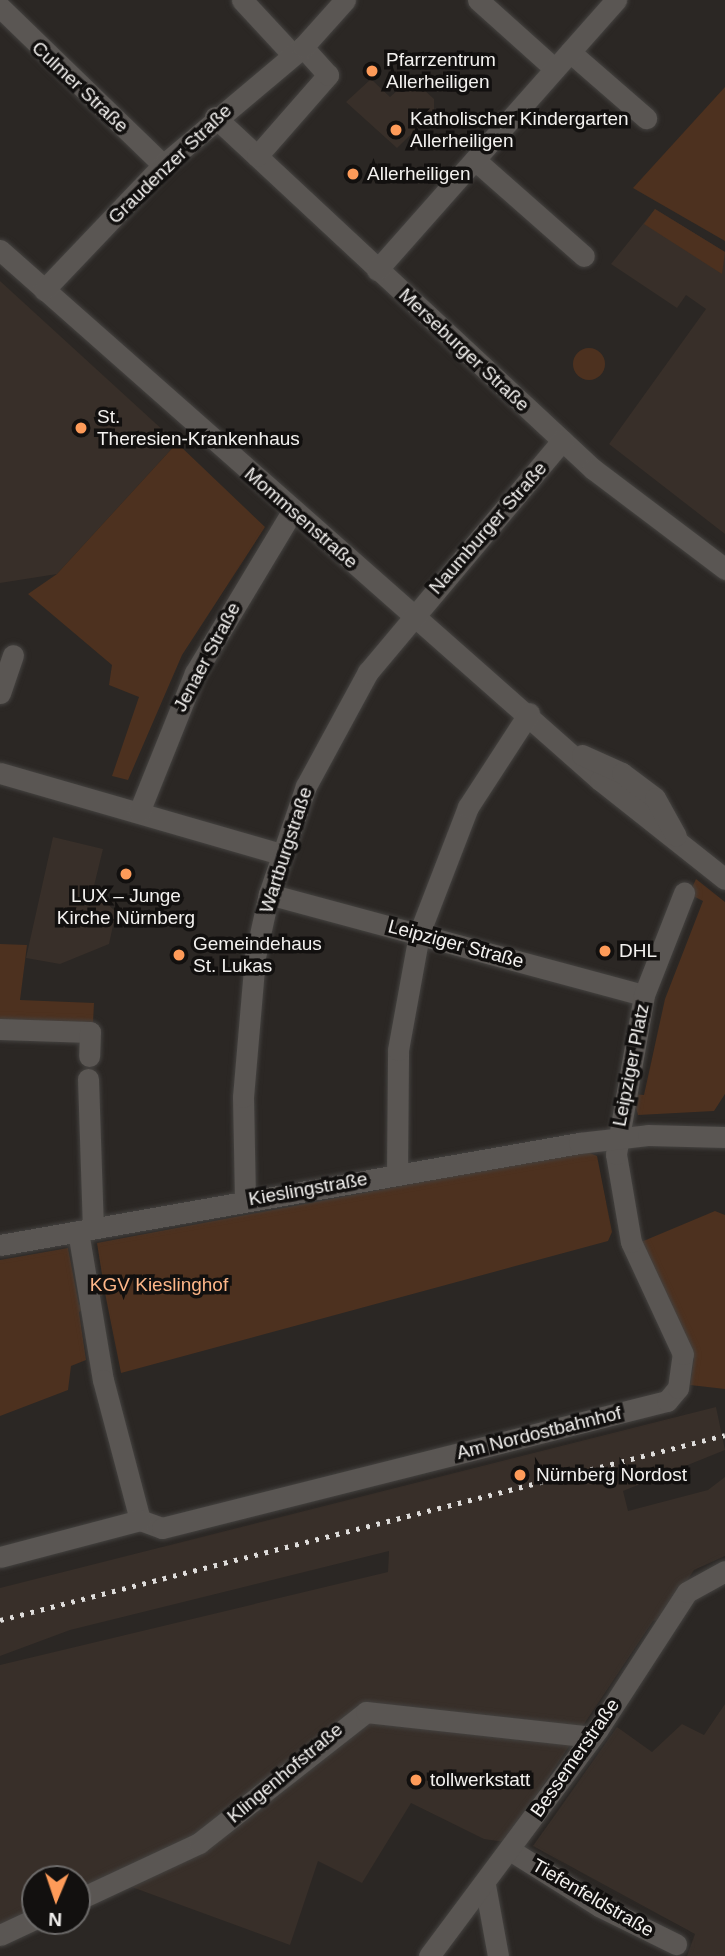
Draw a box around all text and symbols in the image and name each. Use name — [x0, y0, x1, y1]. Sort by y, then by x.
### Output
street label: Culmer Straße — [27, 37, 133, 137]
place label: Pfarrzentrum Allerheiligen — [386, 49, 496, 93]
marker: Pfarrzentrum Allerheiligen — [364, 63, 380, 79]
street label: Graudenzer Straße — [104, 99, 236, 229]
place label: Katholischer Kindergarten Allerheiligen — [410, 108, 629, 152]
marker: Katholischer Kindergarten Allerheiligen — [388, 122, 404, 138]
place label: Allerheiligen — [367, 163, 471, 185]
marker: Allerheiligen — [345, 166, 361, 182]
street label: Merseburger Straße — [394, 284, 534, 416]
place label: St. Theresien-Krankenhaus — [97, 406, 300, 450]
marker: St. Theresien-Krankenhaus — [71, 418, 91, 438]
street label: Naumburger Straße — [424, 457, 552, 599]
street label: Mommsenstraße — [240, 463, 362, 573]
street label: Jenaer Straße — [169, 598, 245, 716]
street label: Wartburgstraße — [255, 784, 317, 916]
marker: LUX – Junge Kirche Nürnberg — [118, 866, 134, 882]
place label: LUX – Junge Kirche Nürnberg — [57, 885, 195, 929]
street label: Leipziger Straße — [386, 915, 526, 973]
place label: Gemeindehaus St. Lukas — [193, 933, 322, 977]
place label: DHL — [619, 940, 657, 962]
marker: DHL — [597, 943, 613, 959]
marker: Gemeindehaus St. Lukas — [171, 947, 187, 963]
street label: Leipziger Platz — [608, 1002, 654, 1128]
street label: Kieslingstraße — [247, 1167, 369, 1211]
park label: KGV Kieslinghof — [90, 1274, 228, 1296]
street label: Am Nordostbahnhof — [454, 1401, 624, 1465]
place label: Nürnberg Nordost — [536, 1464, 687, 1486]
marker: Nürnberg Nordost — [510, 1465, 530, 1485]
street label: Bessemerstraße — [526, 1694, 624, 1822]
street label: Klingenhofstraße — [223, 1718, 347, 1828]
place label: tollwerkstatt — [430, 1769, 530, 1791]
marker: tollwerkstatt — [408, 1772, 424, 1788]
street label: Tiefenfeldstraße — [528, 1854, 658, 1942]
north arrow — [21, 1865, 91, 1935]
text: N — [48, 1909, 63, 1930]

